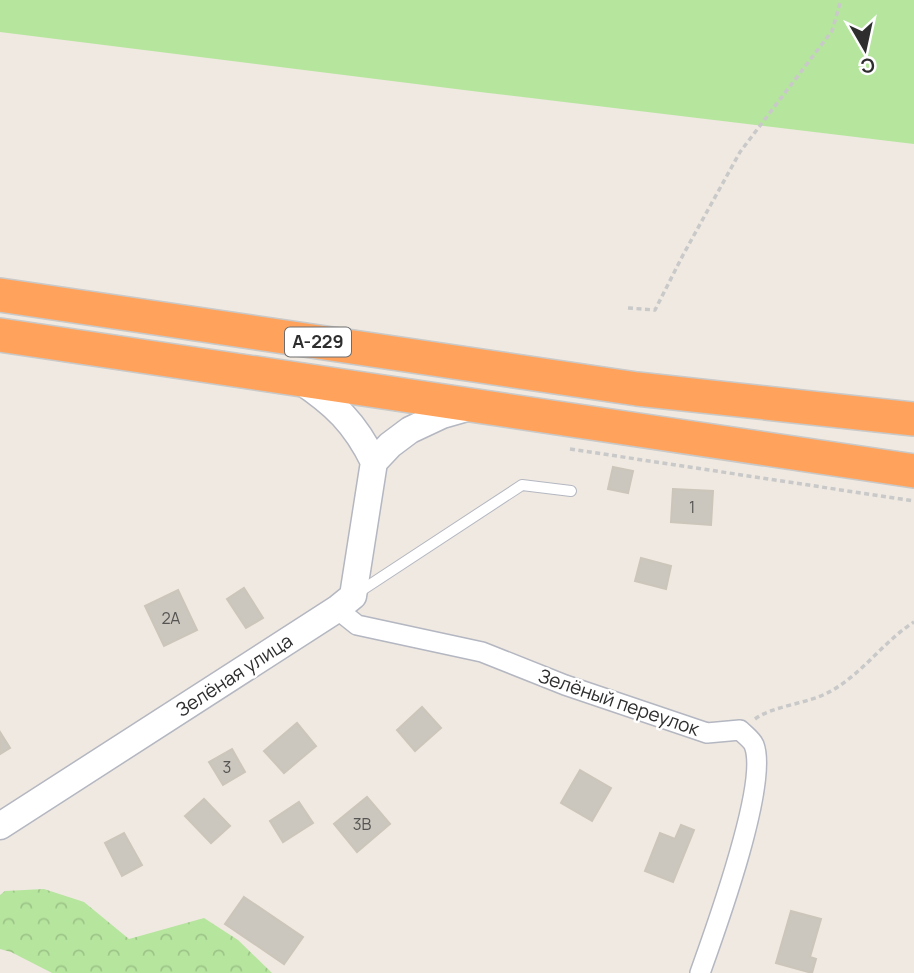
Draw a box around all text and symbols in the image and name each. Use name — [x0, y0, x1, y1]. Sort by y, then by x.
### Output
north arrow — [830, 14, 900, 84]
text: С — [859, 52, 877, 80]
road number: А-229 — [285, 328, 351, 356]
house number: 1 — [689, 496, 695, 518]
house number: 2А — [162, 607, 180, 629]
street label: Зелёная улица — [171, 628, 297, 722]
street label: Зелёный переулок — [535, 662, 703, 742]
house number: 3 — [223, 756, 231, 778]
house number: 3В — [353, 813, 372, 835]

